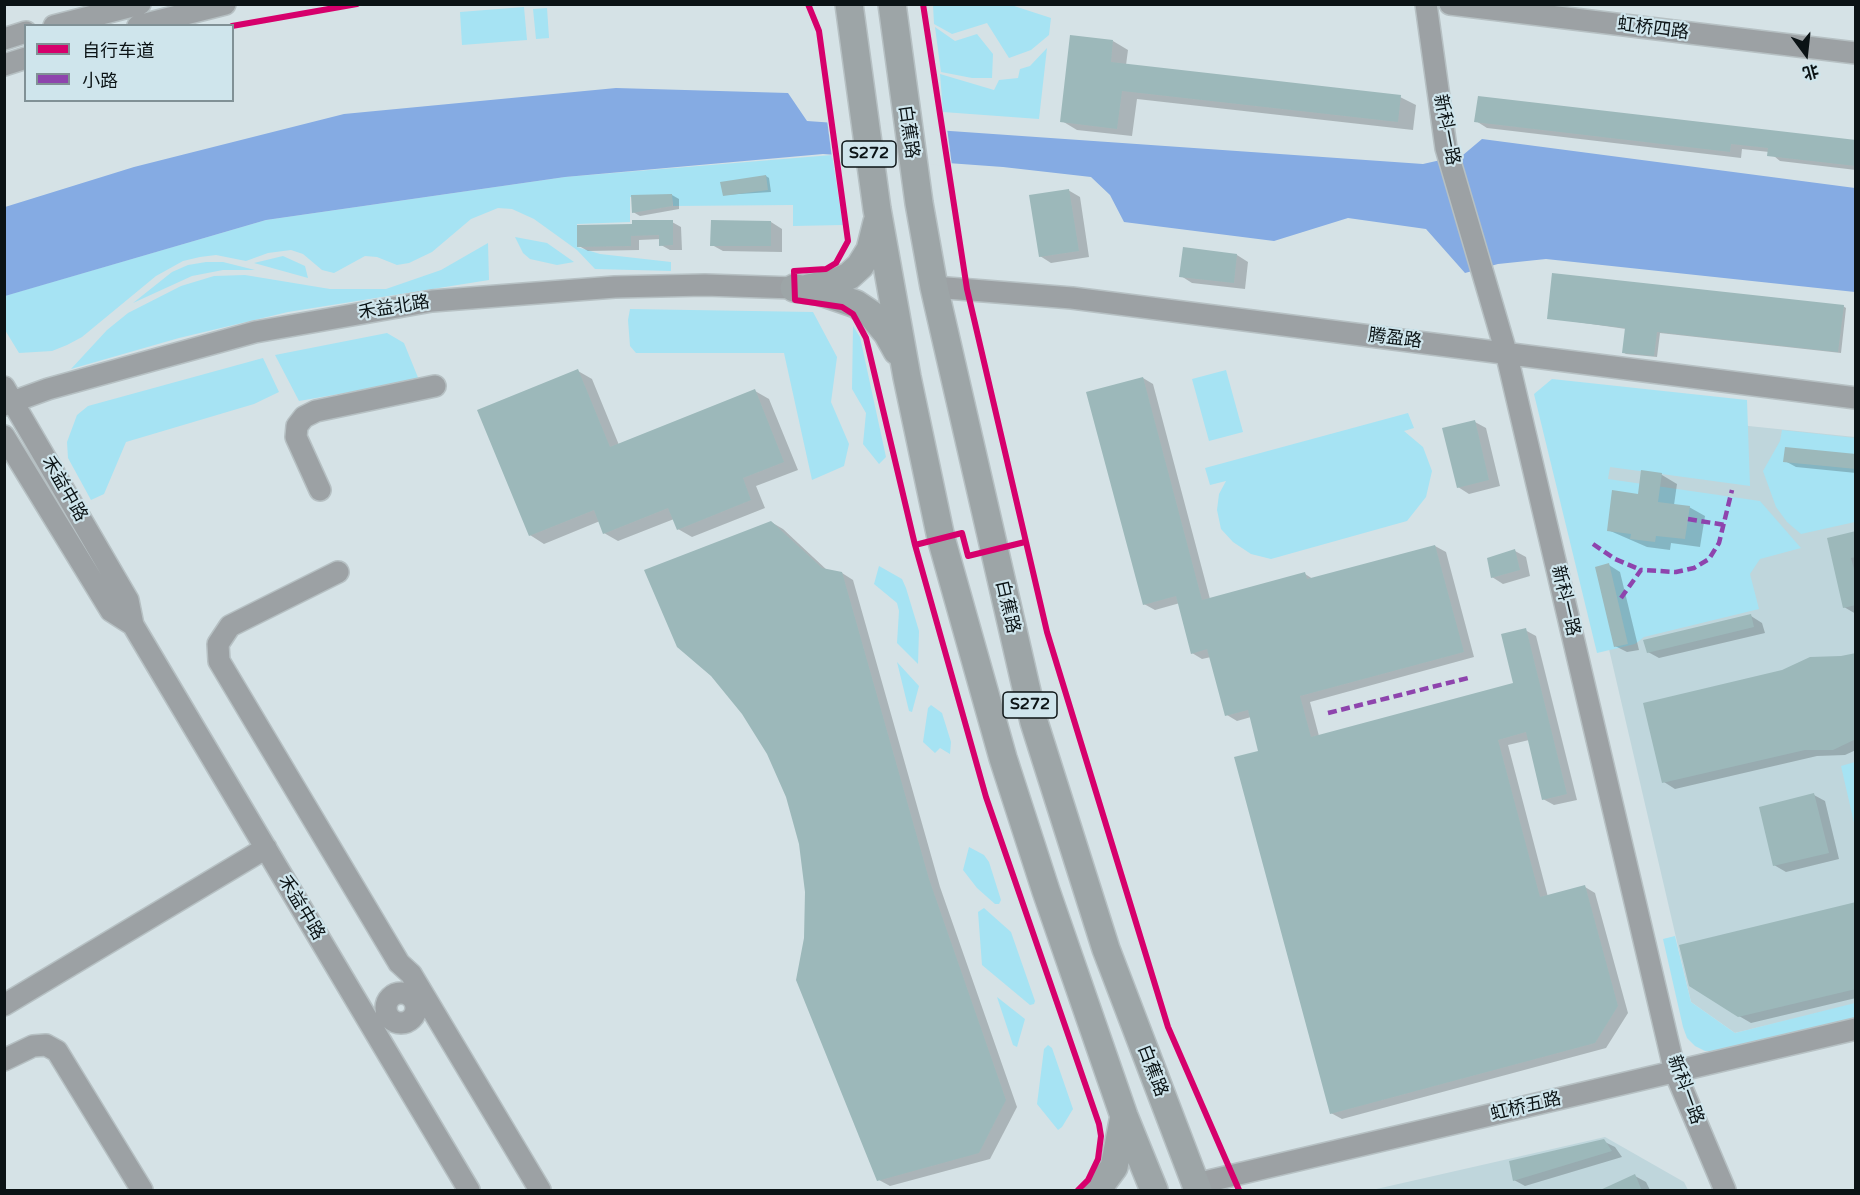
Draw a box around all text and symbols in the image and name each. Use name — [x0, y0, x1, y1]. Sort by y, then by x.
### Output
street label: 虹桥四路 — [1616, 14, 1690, 44]
legend — [24, 24, 234, 102]
north arrow — [1776, 24, 1836, 84]
text: 自行车道 — [82, 40, 154, 62]
text: 北 — [1800, 60, 1821, 83]
text: 小路 — [82, 70, 118, 92]
street label: 新科一路 — [1429, 93, 1463, 167]
street label: 白蕉路 — [894, 104, 922, 160]
road number: S272 — [842, 141, 896, 167]
street label: 禾益北路 — [357, 292, 431, 324]
street label: 腾盈路 — [1367, 325, 1423, 353]
street label: 禾益中路 — [37, 452, 91, 526]
street label: 新科一路 — [1546, 563, 1584, 639]
street label: 白蕉路 — [990, 578, 1024, 636]
road number: S272 — [1003, 692, 1057, 718]
street label: 禾益中路 — [273, 872, 329, 944]
street label: 白蕉路 — [1132, 1042, 1172, 1100]
street label: 新科一路 — [1663, 1052, 1707, 1128]
street label: 虹桥五路 — [1488, 1088, 1564, 1126]

